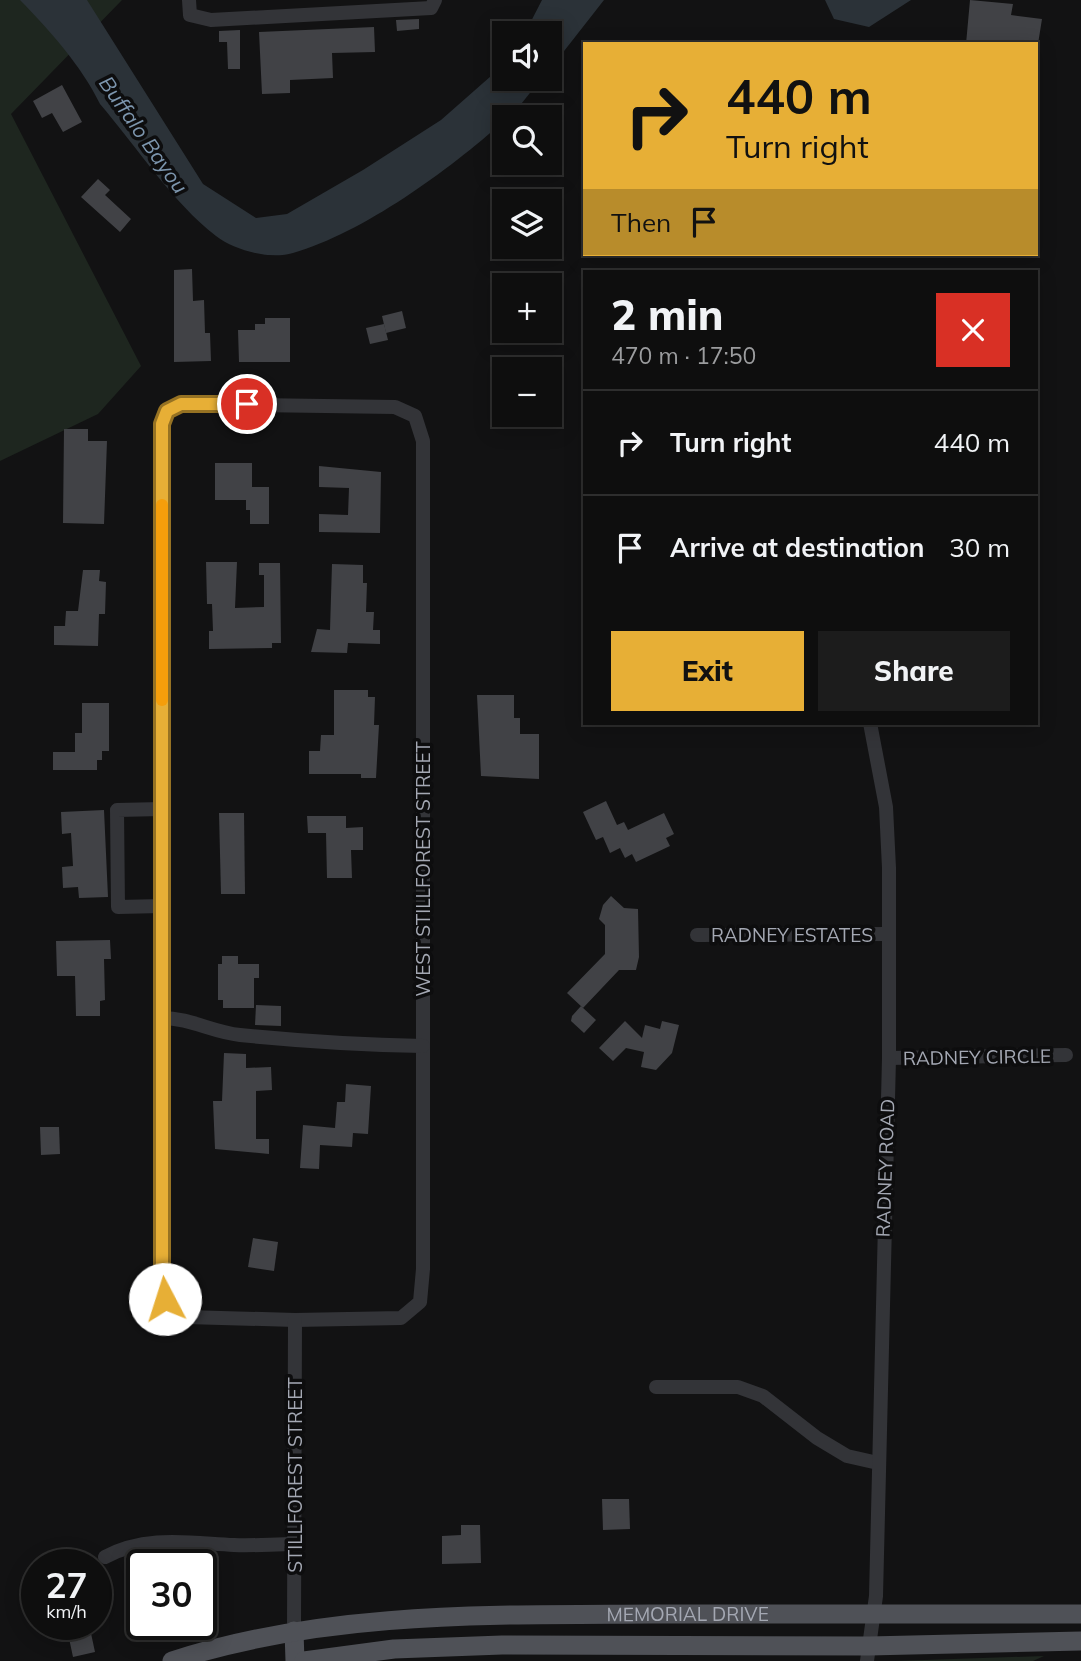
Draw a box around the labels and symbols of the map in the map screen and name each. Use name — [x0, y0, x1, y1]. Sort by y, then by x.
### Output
water label: Buffalo Bayou — [94, 71, 194, 198]
pin — [217, 374, 277, 434]
street label: WEST STILLFOREST STREET — [411, 741, 435, 997]
street label: RADNEY ESTATES — [711, 923, 873, 947]
street label: RADNEY CIRCLE — [903, 1044, 1051, 1070]
street label: RADNEY ROAD — [871, 1098, 899, 1238]
position arrow — [128, 1262, 202, 1336]
street label: STILLFOREST STREET — [283, 1377, 307, 1573]
speed limit sign: 30 — [126, 1549, 217, 1640]
street label: MEMORIAL DRIVE — [607, 1602, 769, 1626]

